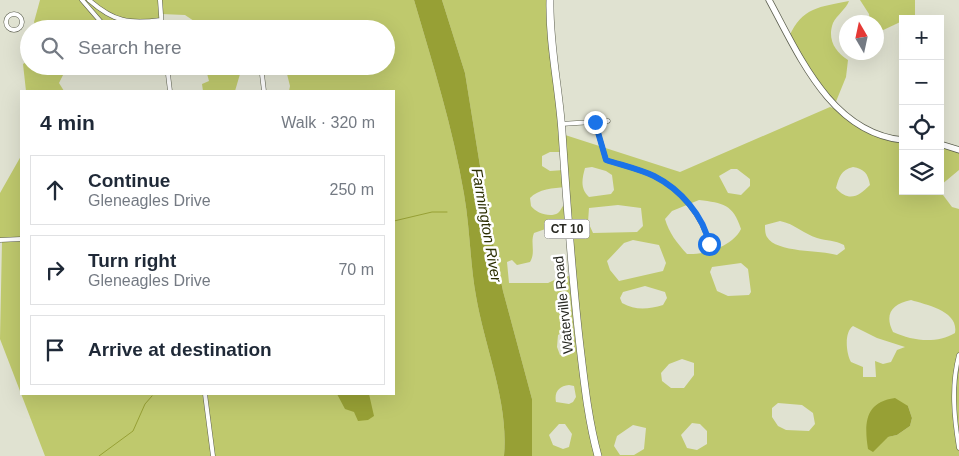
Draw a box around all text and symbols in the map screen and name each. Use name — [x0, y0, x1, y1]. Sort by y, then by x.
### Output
north arrow — [839, 15, 884, 60]
map controls — [899, 15, 944, 195]
button: + — [899, 15, 944, 60]
search box — [20, 20, 395, 75]
icon: search — [38, 34, 66, 62]
text: Search here — [78, 37, 182, 58]
button: − — [899, 60, 944, 105]
button: locate — [899, 105, 944, 150]
text: 4 min — [40, 111, 95, 134]
route end — [584, 111, 607, 134]
text: Walk · 320 m — [281, 114, 375, 131]
button: layers — [899, 150, 944, 195]
water label: Farmington River — [469, 167, 506, 284]
text: Continue — [88, 170, 170, 191]
icon: ahead — [41, 176, 69, 204]
text: 250 m — [330, 181, 374, 198]
text: Gleneagles Drive — [88, 192, 211, 209]
road number: CT 10 — [544, 220, 590, 238]
route start — [698, 233, 721, 256]
text: Turn right — [88, 250, 176, 271]
street label: Waterville Road — [550, 255, 576, 355]
icon: right — [41, 256, 69, 284]
text: 70 m — [338, 261, 374, 278]
text: Gleneagles Drive — [88, 272, 211, 289]
icon: arrive — [41, 336, 69, 364]
text: Arrive at destination — [88, 339, 272, 360]

